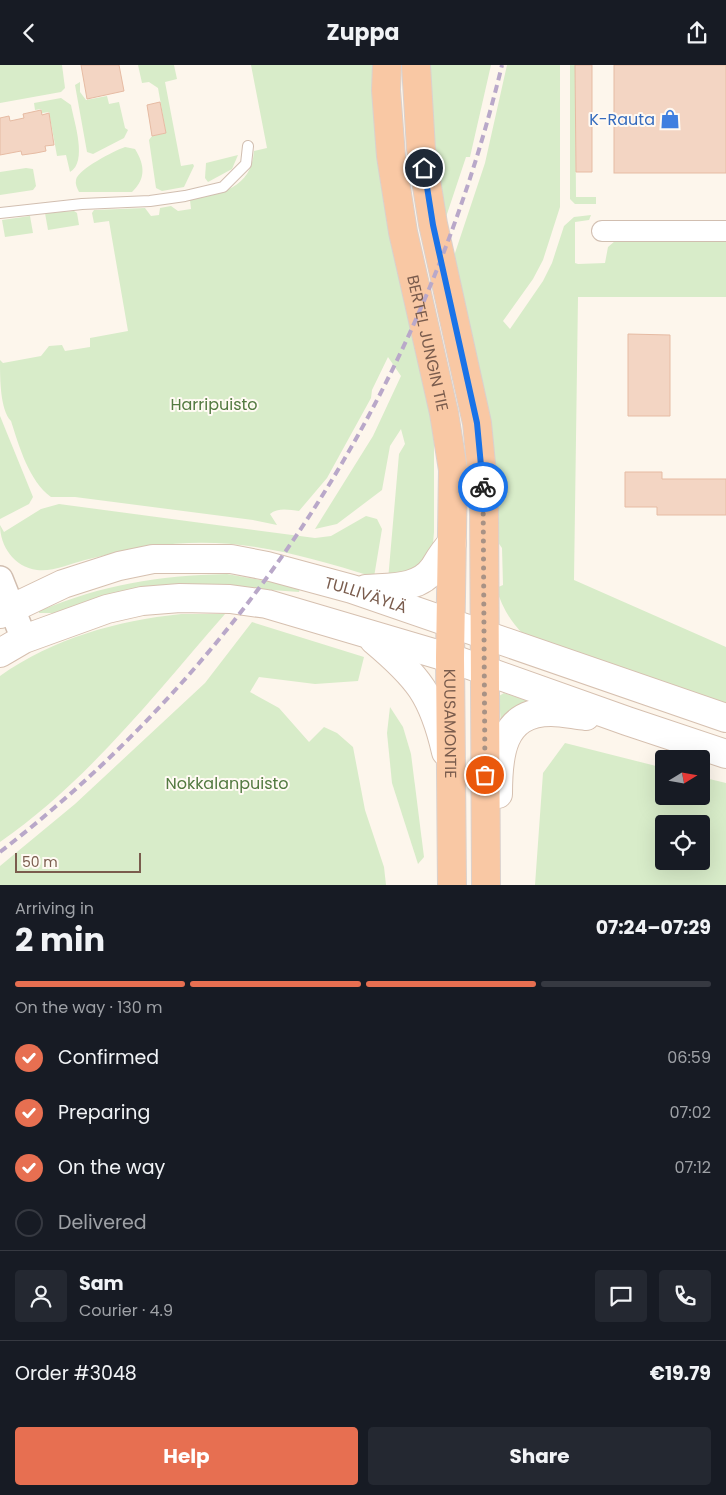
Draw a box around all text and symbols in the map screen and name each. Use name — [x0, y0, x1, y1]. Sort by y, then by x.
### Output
text: Zuppa — [327, 17, 399, 48]
icon: back — [15, 19, 43, 47]
icon: share — [683, 19, 711, 47]
place label: K-Rauta — [589, 108, 655, 131]
shop icon: K-Rauta — [659, 108, 681, 130]
pin — [403, 147, 445, 189]
icon: home — [410, 154, 438, 182]
street label: BERTEL JUNGIN TIE — [401, 273, 454, 414]
park label: Harripuisto — [170, 393, 258, 416]
courier — [458, 462, 508, 512]
icon: bike — [469, 473, 497, 501]
street label: TULLIVÄYLÄ — [322, 571, 411, 619]
street label: KUUSAMONTIE — [438, 669, 462, 779]
north arrow — [655, 750, 710, 805]
map controls — [655, 750, 710, 870]
pin — [464, 754, 506, 796]
icon: bag — [471, 761, 499, 789]
park label: Nokkalanpuisto — [165, 772, 289, 795]
button: locate — [655, 815, 710, 870]
scale bar — [15, 850, 141, 873]
text: 50 m — [22, 852, 58, 872]
text: Arriving in — [15, 897, 94, 920]
text: 07:24–07:29 — [596, 914, 711, 941]
text: 2 min — [15, 917, 105, 962]
text: On the way · 130 m — [15, 996, 163, 1019]
icon: check — [15, 1044, 43, 1072]
text: Confirmed — [58, 1044, 159, 1071]
text: 06:59 — [667, 1046, 711, 1069]
icon: check — [15, 1099, 43, 1127]
text: Preparing — [58, 1099, 150, 1126]
text: 07:02 — [670, 1101, 711, 1124]
icon: check — [15, 1154, 43, 1182]
text: On the way — [58, 1154, 165, 1181]
text: 07:12 — [674, 1156, 711, 1179]
text: Delivered — [58, 1209, 147, 1236]
button: person — [15, 1270, 67, 1322]
text: Sam — [79, 1270, 124, 1297]
button: chat — [595, 1270, 647, 1322]
button: phone — [659, 1270, 711, 1322]
text: Courier · 4.9 — [79, 1299, 173, 1322]
text: Order #3048 — [15, 1360, 137, 1387]
text: €19.79 — [650, 1360, 711, 1387]
button: Help — [15, 1427, 358, 1485]
button: Share — [368, 1427, 711, 1485]

